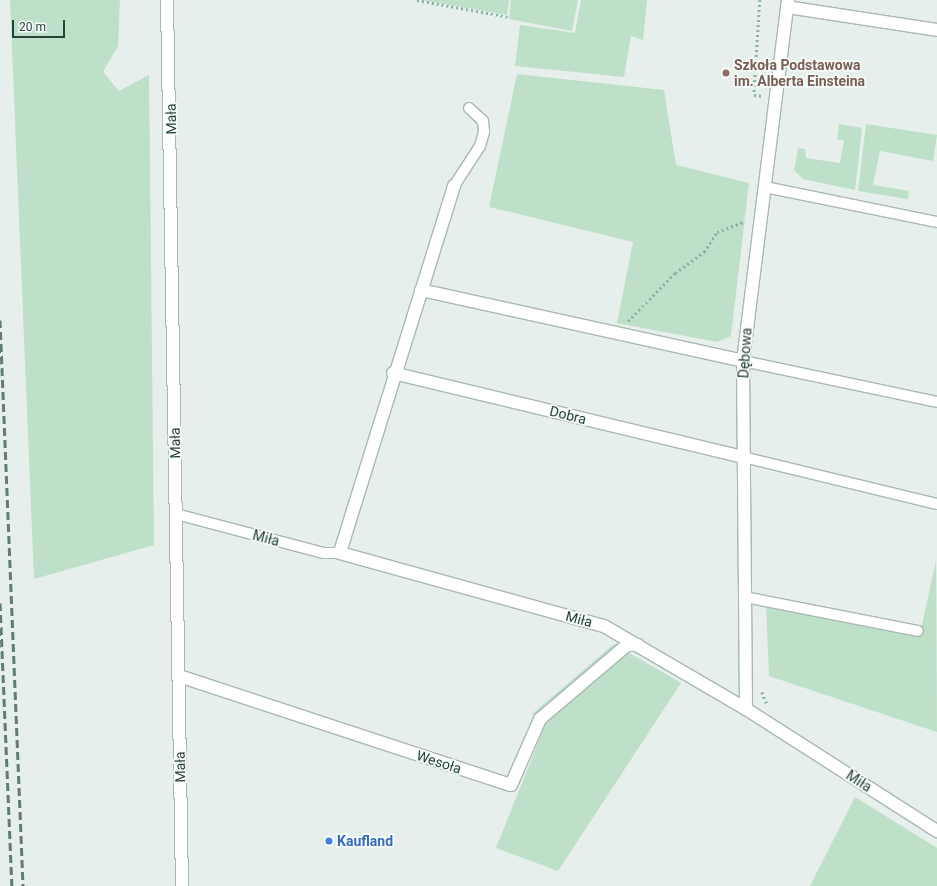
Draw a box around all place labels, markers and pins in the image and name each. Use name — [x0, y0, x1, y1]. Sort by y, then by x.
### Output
place label: Szkoła Podstawowa im. Alberta Einsteina — [734, 57, 865, 90]
marker: Szkoła Podstawowa im. Alberta Einsteina — [721, 68, 731, 78]
place label: Kaufland — [337, 833, 393, 849]
marker: Kaufland — [324, 836, 334, 846]

